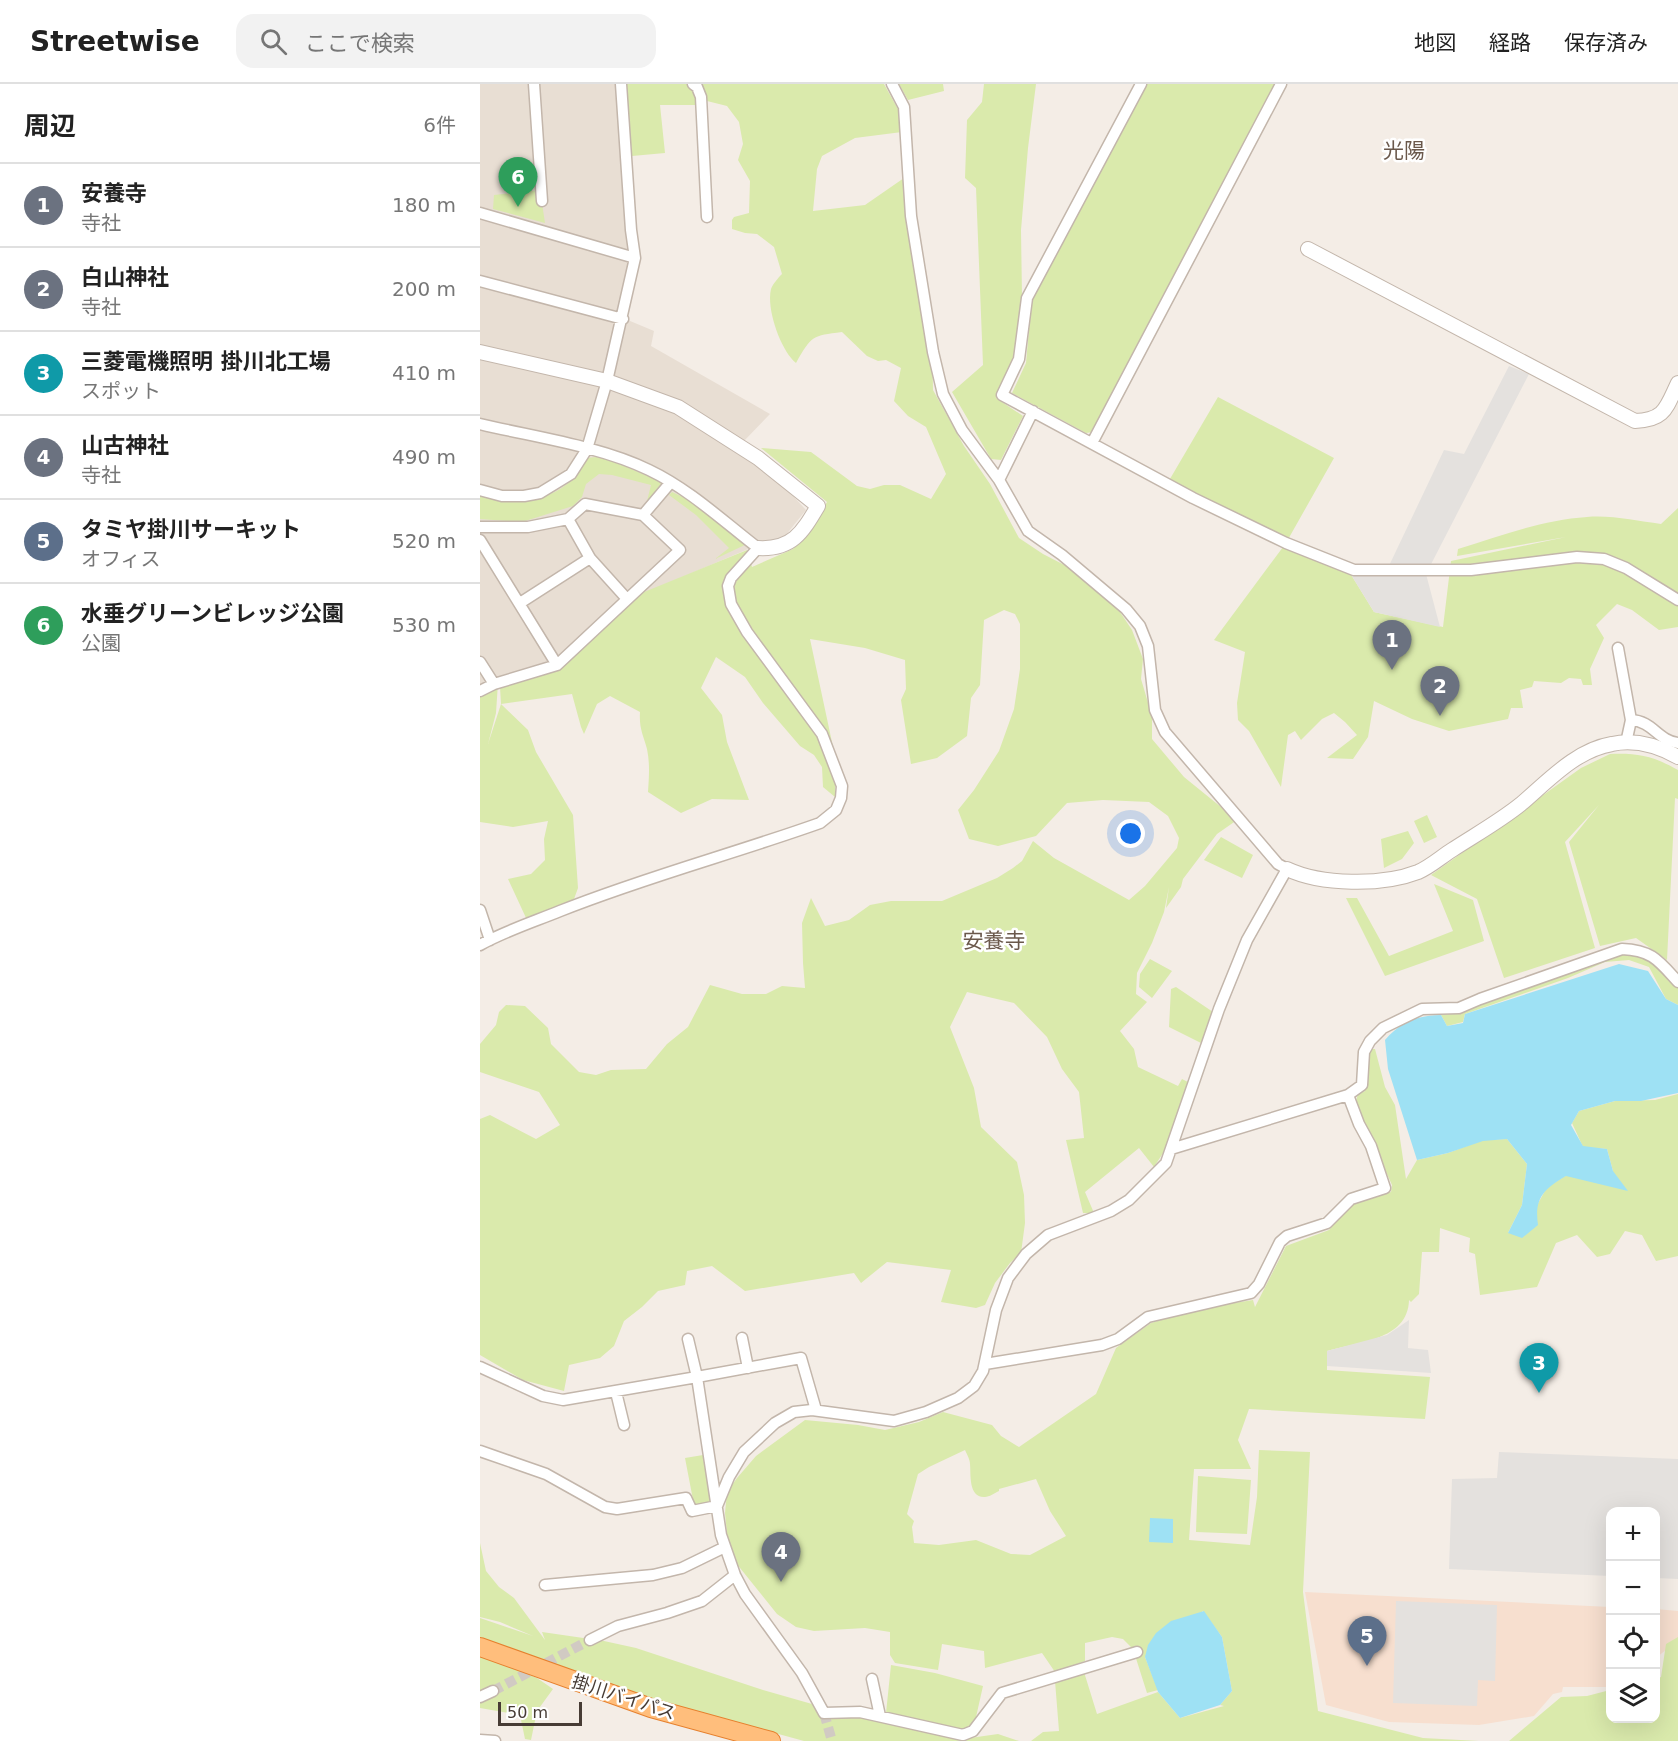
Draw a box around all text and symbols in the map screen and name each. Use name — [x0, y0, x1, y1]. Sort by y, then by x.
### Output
search box — [236, 14, 656, 68]
text: Streetwise — [30, 25, 200, 58]
icon: search — [257, 25, 290, 58]
text: ここで検索 — [305, 31, 415, 56]
text: 地図 — [1414, 31, 1456, 55]
text: 経路 — [1489, 31, 1531, 55]
text: 保存済み — [1564, 31, 1648, 55]
text: 周辺 — [24, 111, 76, 141]
text: 6件 — [423, 113, 456, 137]
district label: 光陽 — [1383, 139, 1425, 163]
pin: 6 — [498, 158, 537, 207]
text: 安養寺 — [81, 181, 147, 206]
text: 1 — [37, 193, 50, 217]
text: 180 m — [392, 193, 456, 217]
text: 寺社 — [81, 211, 121, 235]
text: 白山神社 — [81, 265, 169, 290]
text: 2 — [37, 277, 50, 301]
text: 200 m — [392, 277, 456, 301]
text: 寺社 — [81, 295, 121, 319]
text: 三菱電機照明 掛川北工場 — [81, 349, 331, 374]
text: 3 — [37, 361, 50, 385]
text: 410 m — [392, 361, 456, 385]
text: スポット — [81, 379, 161, 403]
text: 山古神社 — [81, 433, 169, 458]
text: 4 — [37, 445, 50, 469]
text: 490 m — [392, 445, 456, 469]
text: 寺社 — [81, 463, 121, 487]
text: タミヤ掛川サーキット — [81, 517, 301, 542]
text: 5 — [37, 529, 50, 553]
text: 520 m — [392, 529, 456, 553]
text: オフィス — [81, 547, 161, 571]
text: 水垂グリーンビレッジ公園 — [81, 601, 344, 626]
text: 6 — [37, 613, 50, 637]
text: 530 m — [392, 613, 456, 637]
pin: 1 — [1372, 620, 1412, 670]
text: 公園 — [81, 631, 121, 655]
pin: 2 — [1420, 666, 1460, 716]
your location — [1116, 819, 1145, 848]
district label: 安養寺 — [963, 929, 1026, 953]
pin: 3 — [1520, 1344, 1558, 1393]
map controls — [1606, 1507, 1660, 1723]
button: + — [1606, 1507, 1660, 1561]
pin: 4 — [762, 1532, 800, 1582]
button: − — [1606, 1561, 1660, 1615]
button: locate — [1606, 1615, 1660, 1669]
pin: 5 — [1348, 1616, 1386, 1666]
button: layers — [1606, 1669, 1660, 1723]
street label: 掛川バイパス — [570, 1670, 678, 1724]
scale bar — [498, 1699, 582, 1726]
text: 50 m — [507, 1703, 548, 1722]

